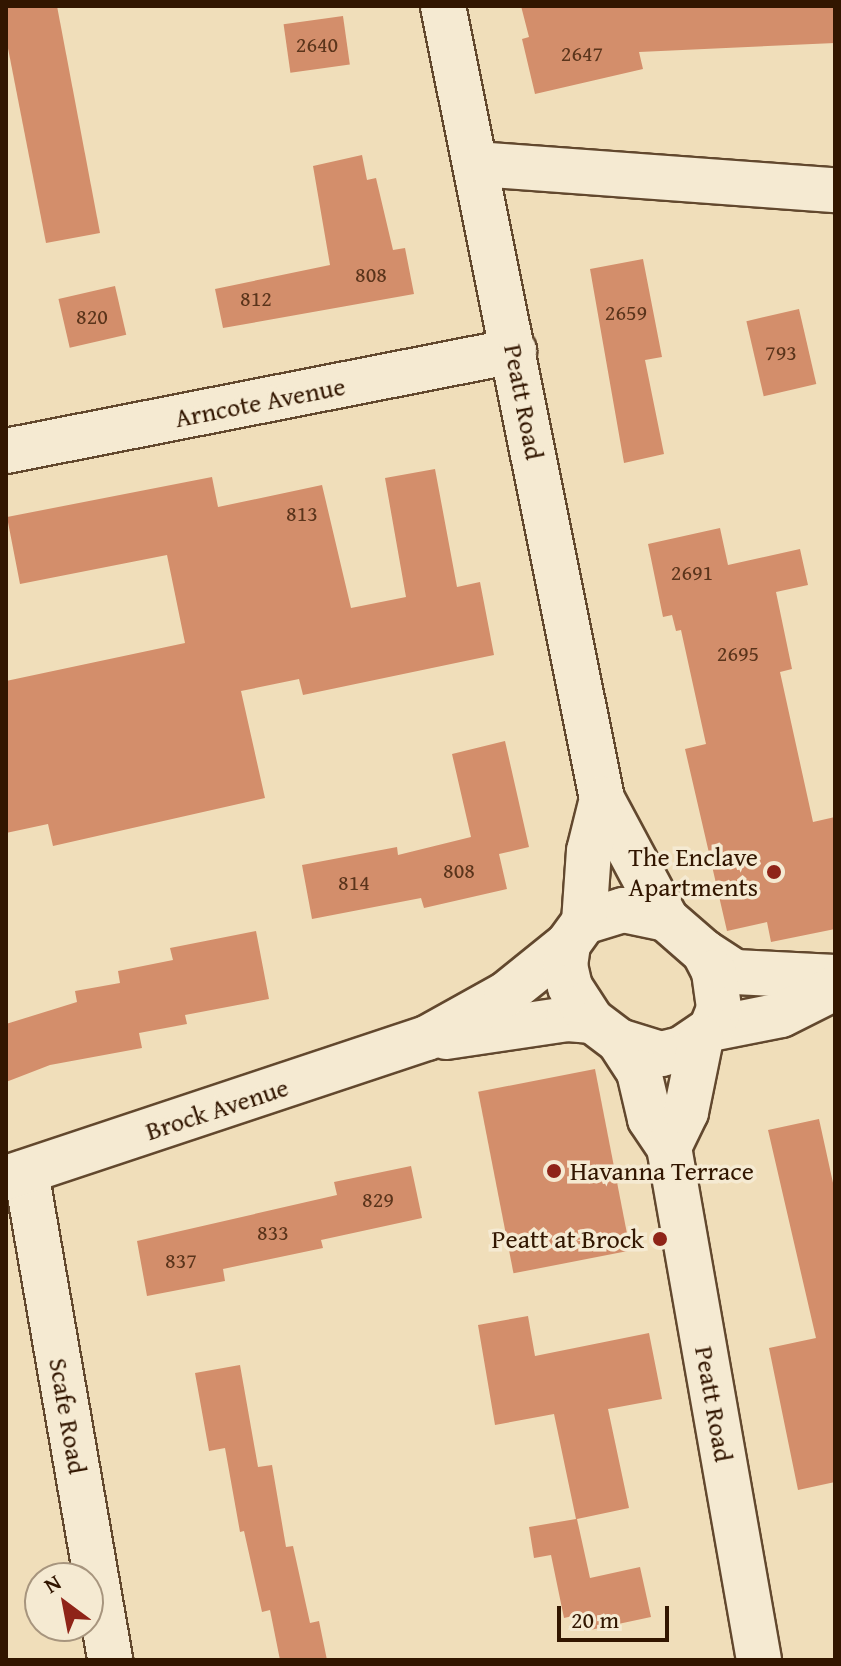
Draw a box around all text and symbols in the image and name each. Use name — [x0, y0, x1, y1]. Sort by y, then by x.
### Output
house number: 2640 — [296, 32, 338, 58]
house number: 2647 — [561, 41, 603, 67]
house number: 808 — [355, 262, 387, 288]
house number: 812 — [240, 286, 272, 312]
house number: 2659 — [605, 300, 647, 326]
house number: 820 — [76, 304, 108, 330]
house number: 793 — [765, 340, 797, 366]
street label: Peatt Road — [498, 342, 550, 462]
street label: Arncote Avenue — [172, 370, 348, 434]
house number: 813 — [286, 501, 318, 527]
house number: 2691 — [671, 560, 713, 586]
house number: 2695 — [717, 641, 759, 667]
place label: The Enclave Apartments — [628, 841, 758, 902]
house number: 808 — [443, 858, 475, 884]
marker: The Enclave Apartments — [765, 863, 783, 881]
house number: 814 — [338, 870, 370, 896]
street label: Brock Avenue — [142, 1071, 292, 1147]
place label: Havanna Terrace — [570, 1155, 754, 1187]
marker: Havanna Terrace — [545, 1162, 563, 1180]
house number: 829 — [362, 1187, 394, 1213]
house number: 833 — [257, 1220, 289, 1246]
place label: Peatt at Brock — [492, 1223, 644, 1255]
marker: Peatt at Brock — [651, 1230, 669, 1248]
house number: 837 — [165, 1248, 197, 1274]
street label: Peatt Road — [688, 1344, 740, 1464]
street label: Scafe Road — [42, 1356, 94, 1476]
north arrow — [24, 1562, 104, 1642]
text: N — [38, 1566, 67, 1601]
scale bar — [561, 1590, 673, 1640]
text: 20 m — [571, 1602, 619, 1637]

